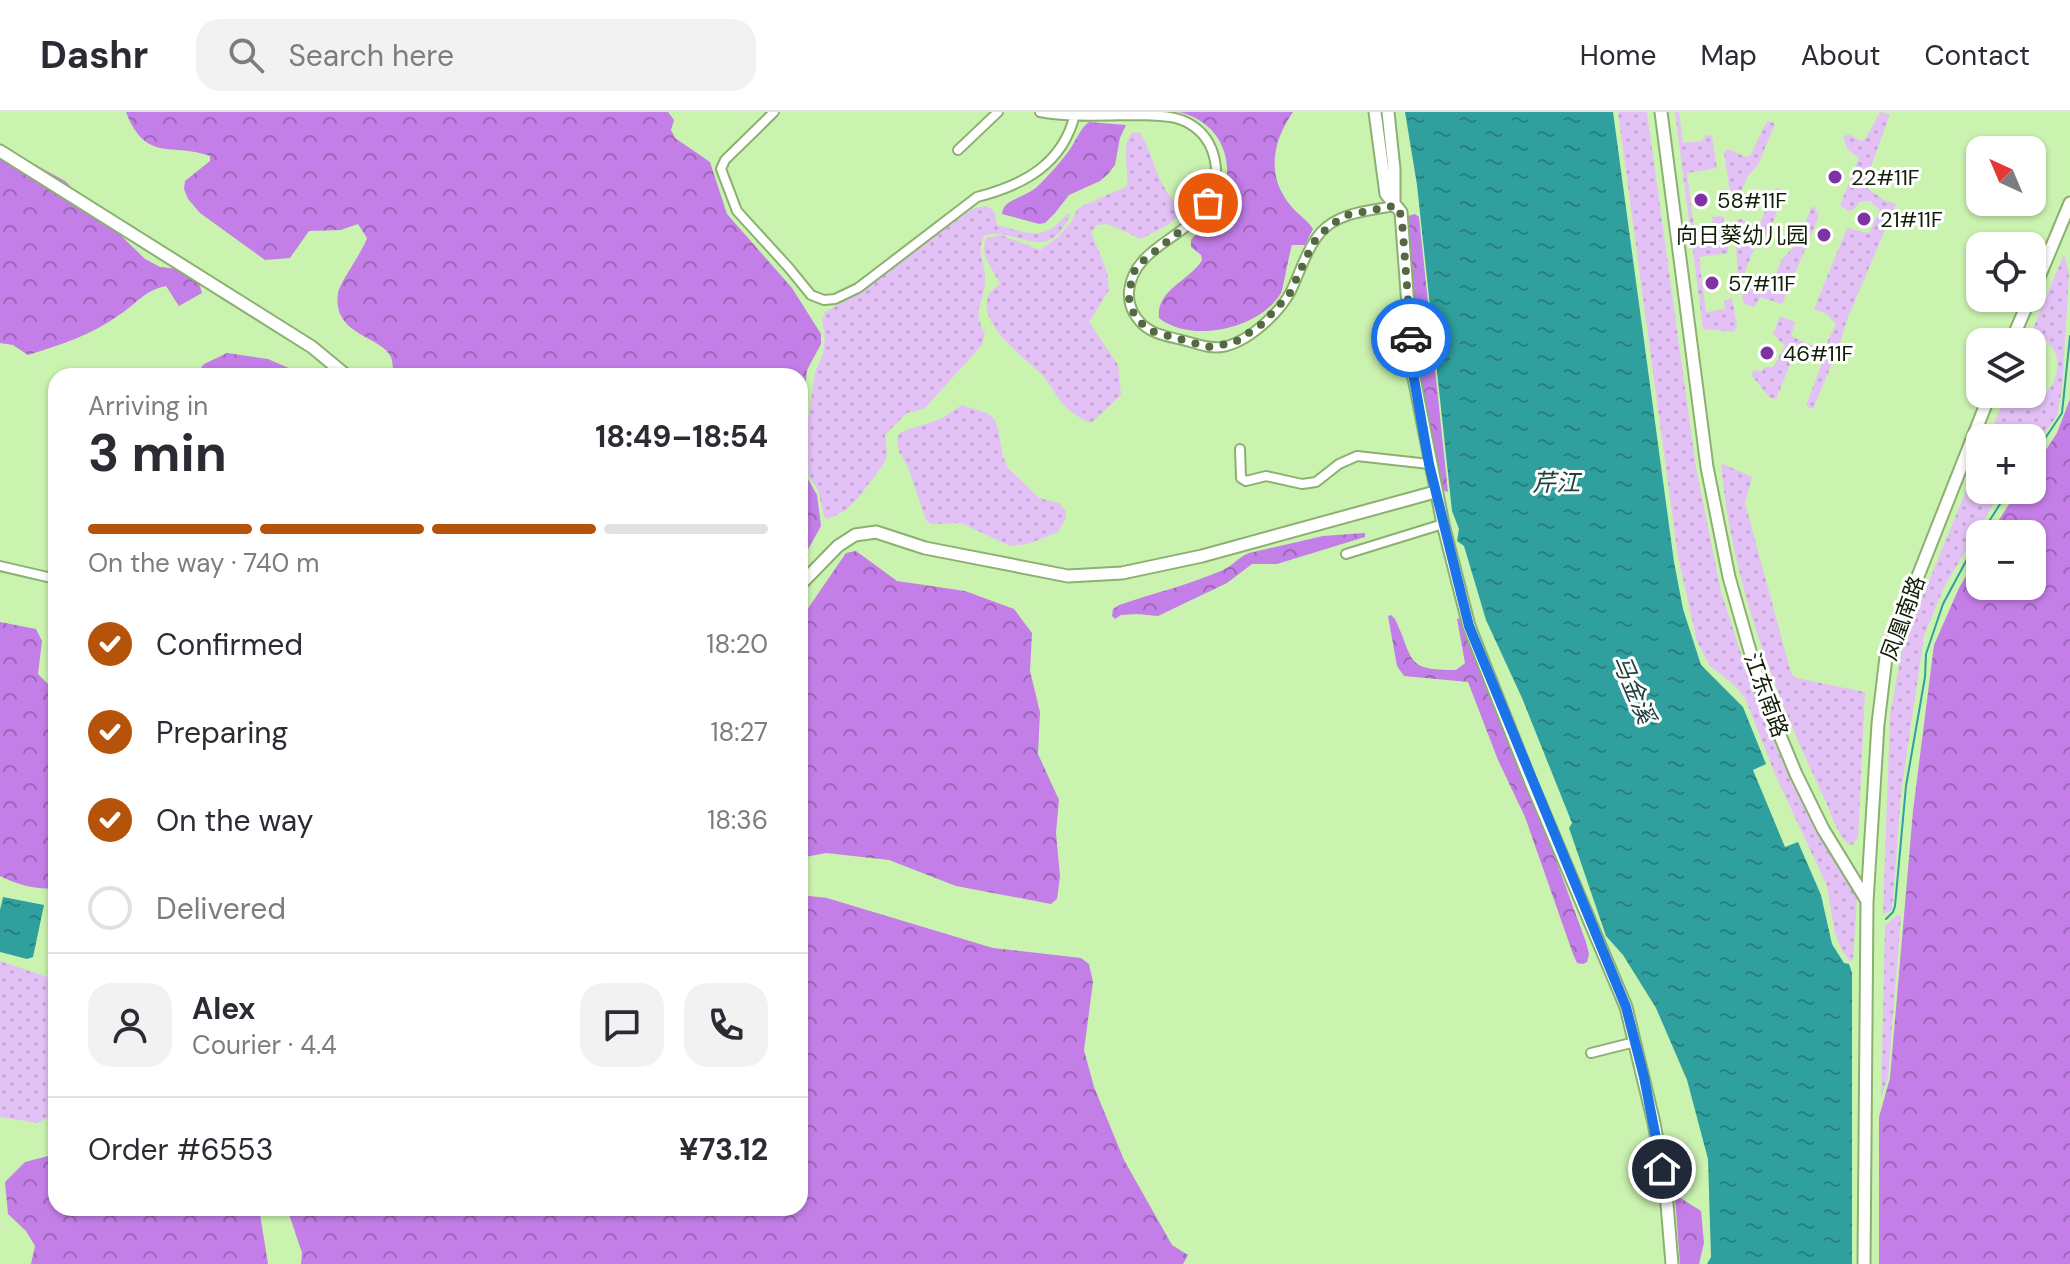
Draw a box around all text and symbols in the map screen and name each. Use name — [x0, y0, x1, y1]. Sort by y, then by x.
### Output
search box — [196, 19, 756, 91]
text: Dashr — [40, 30, 148, 80]
icon: search — [224, 33, 268, 77]
text: Search here — [288, 36, 454, 75]
text: Home — [1580, 37, 1656, 74]
text: Map — [1700, 37, 1757, 74]
text: About — [1801, 37, 1880, 74]
text: Contact — [1924, 37, 2030, 74]
north arrow — [1966, 136, 2046, 216]
map controls — [1966, 136, 2046, 600]
place label: 22#11F — [1851, 163, 1920, 192]
marker: 22#11F — [1826, 168, 1844, 186]
pin — [1174, 169, 1242, 237]
icon: bag — [1186, 181, 1230, 225]
place label: 58#11F — [1717, 186, 1787, 215]
marker: 58#11F — [1692, 191, 1710, 209]
place label: 21#11F — [1880, 205, 1943, 234]
marker: 21#11F — [1855, 210, 1873, 228]
place label: 向日葵幼儿园 — [1676, 221, 1808, 250]
marker: 向日葵幼儿园 — [1815, 226, 1833, 244]
button: locate — [1966, 232, 2046, 312]
place label: 57#11F — [1728, 269, 1796, 298]
marker: 57#11F — [1703, 274, 1721, 292]
courier — [1371, 298, 1451, 378]
icon: car — [1389, 316, 1433, 360]
button: layers — [1966, 328, 2046, 408]
place label: 46#11F — [1783, 339, 1854, 368]
marker: 46#11F — [1758, 344, 1776, 362]
text: Arriving in — [88, 389, 208, 423]
text: 18:49–18:54 — [595, 417, 768, 456]
text: 3 min — [88, 419, 227, 487]
button: + — [1966, 424, 2046, 504]
water label: 芹江 — [1532, 467, 1583, 498]
button: − — [1966, 520, 2046, 600]
text: On the way · 740 m — [88, 546, 319, 580]
street label: 凤凰南路 — [1874, 572, 1932, 664]
icon: check — [88, 622, 132, 666]
text: Confirmed — [156, 625, 303, 664]
text: 18:20 — [706, 627, 768, 661]
street label: 江东南路 — [1737, 649, 1795, 741]
water label: 马金溪 — [1606, 650, 1664, 731]
icon: check — [88, 710, 132, 754]
text: Preparing — [156, 713, 288, 752]
text: 18:27 — [710, 715, 768, 749]
icon: check — [88, 798, 132, 842]
text: On the way — [156, 801, 313, 840]
text: 18:36 — [707, 803, 768, 837]
text: Delivered — [156, 889, 286, 928]
button: person — [88, 983, 172, 1067]
button: chat — [580, 983, 664, 1067]
button: phone — [684, 983, 768, 1067]
text: Alex — [192, 989, 255, 1028]
text: Courier · 4.4 — [192, 1028, 337, 1062]
text: Order #6553 — [88, 1130, 273, 1169]
text: ¥73.12 — [679, 1130, 768, 1169]
pin — [1628, 1135, 1696, 1203]
icon: home — [1640, 1147, 1684, 1191]

